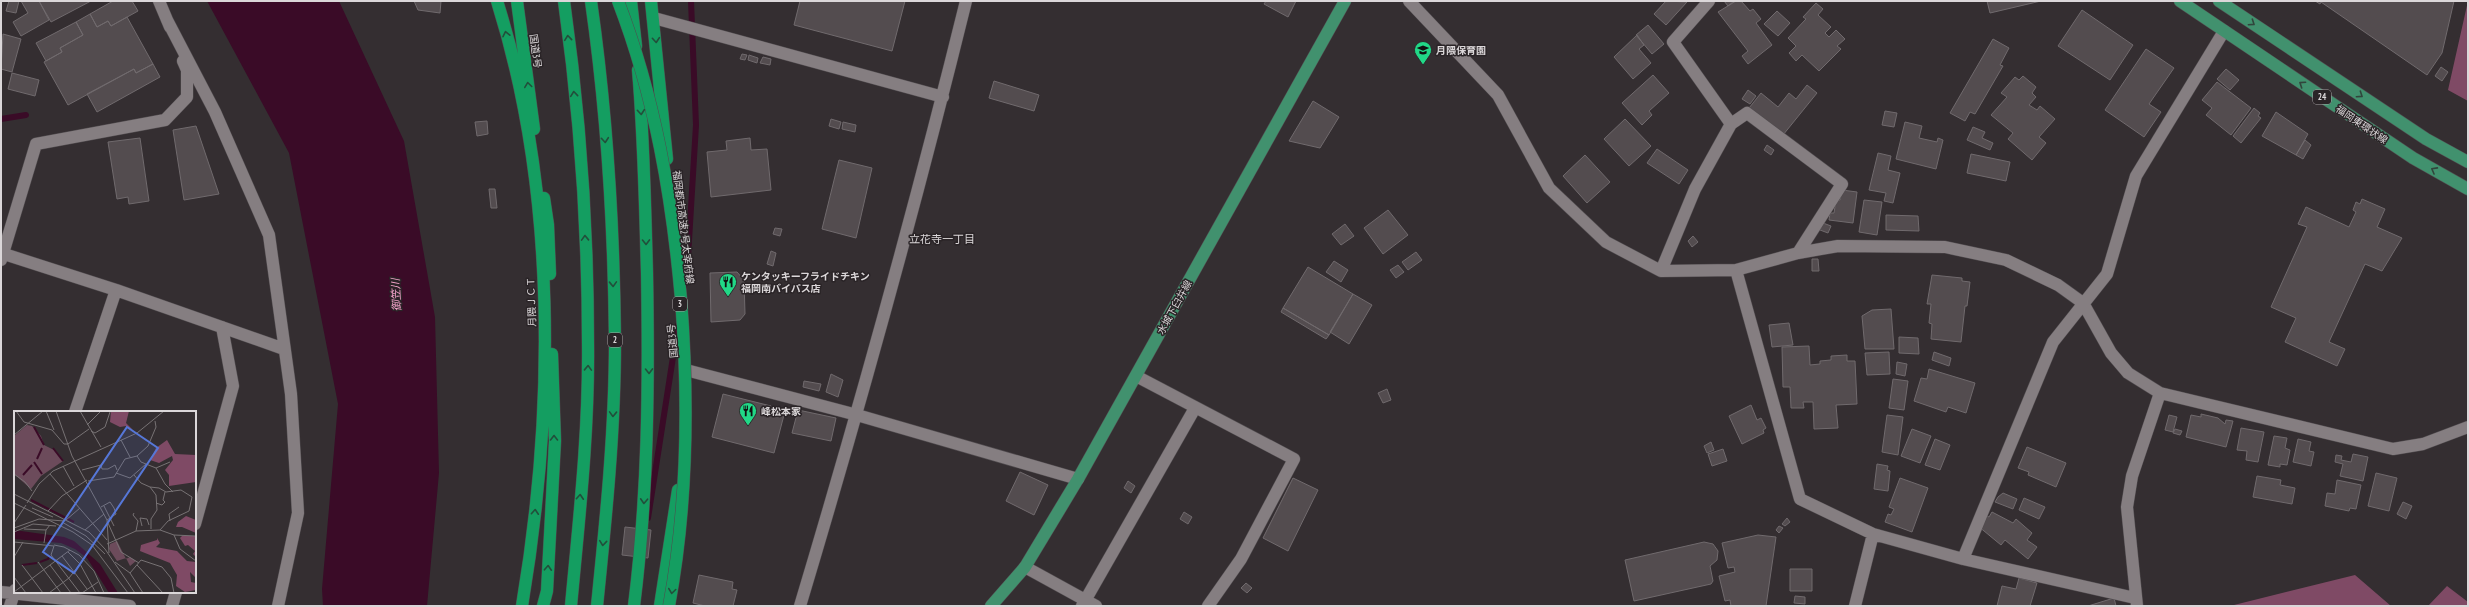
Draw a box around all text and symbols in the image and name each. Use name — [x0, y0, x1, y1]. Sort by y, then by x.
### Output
one-way arrow — [2247, 18, 2254, 25]
one-way arrow — [503, 31, 511, 37]
street label: 国道3号 — [527, 33, 544, 69]
one-way arrow — [564, 35, 573, 41]
one-way arrow — [651, 37, 660, 43]
school or university icon: 月隈保育園 — [1413, 40, 1433, 65]
place label: 月隈保育園 — [1436, 44, 1486, 57]
one-way arrow — [2299, 81, 2306, 88]
one-way arrow — [524, 82, 533, 88]
road number: 24 — [2313, 90, 2331, 104]
one-way arrow — [2356, 90, 2363, 97]
one-way arrow — [570, 91, 579, 97]
street label: 福岡東環状線 — [2333, 102, 2390, 147]
one-way arrow — [637, 109, 646, 115]
one-way arrow — [601, 137, 610, 143]
one-way arrow — [2431, 167, 2438, 175]
street label: 福岡都市高速2号太宰府線 — [670, 169, 697, 285]
district label: 立花寺一丁目 — [909, 232, 975, 246]
one-way arrow — [581, 235, 589, 241]
one-way arrow — [642, 239, 650, 245]
place label: ケンタッキーフライドチキン 福岡南バイパス店 — [741, 270, 870, 295]
restaurant icon: ケンタッキーフライドチキン 福岡南バイパス店 — [718, 272, 738, 297]
water label: 御笠川 — [388, 277, 404, 312]
street label: 月隈ＪＣＴ — [524, 277, 539, 327]
street label: 水城下臼井線 — [1154, 278, 1195, 337]
one-way arrow — [609, 281, 617, 287]
road number: 3 — [673, 297, 687, 311]
street label: 国道3号 — [665, 323, 680, 359]
road number: 2 — [608, 333, 622, 347]
one-way arrow — [583, 365, 592, 371]
one-way arrow — [645, 368, 653, 374]
restaurant icon: 峰松本家 — [738, 401, 758, 426]
place label: 峰松本家 — [761, 405, 801, 418]
inset map — [14, 411, 196, 593]
one-way arrow — [609, 411, 617, 417]
one-way arrow — [550, 435, 558, 441]
one-way arrow — [576, 494, 585, 500]
one-way arrow — [640, 498, 648, 504]
one-way arrow — [530, 509, 539, 515]
one-way arrow — [599, 540, 608, 546]
one-way arrow — [543, 565, 552, 571]
one-way arrow — [668, 588, 677, 594]

